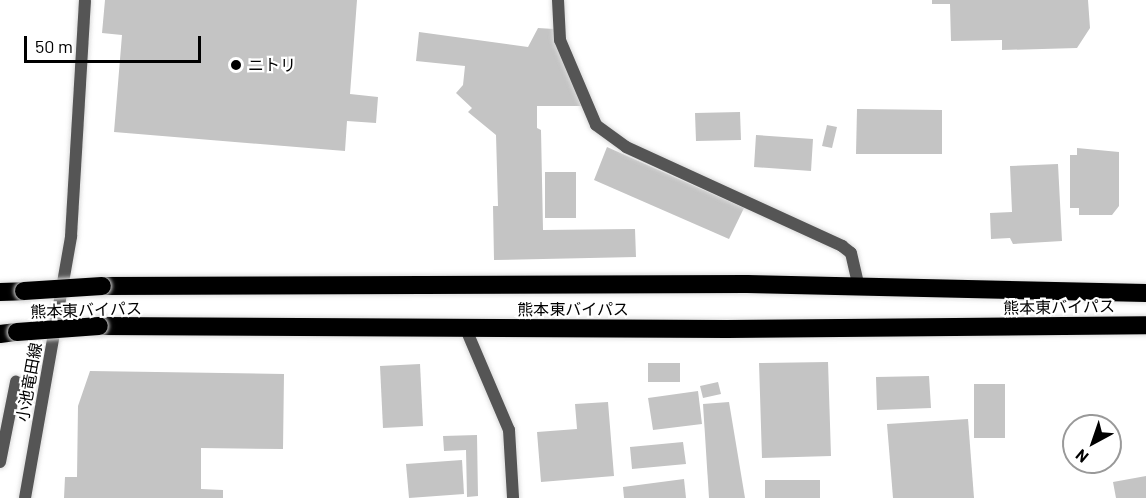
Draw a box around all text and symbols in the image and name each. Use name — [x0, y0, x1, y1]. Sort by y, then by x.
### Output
scale bar — [27, 24, 204, 62]
text: 50 m — [35, 35, 73, 57]
place label: ニトリ — [248, 55, 296, 75]
marker: ニトリ — [229, 58, 243, 72]
street label: 熊本東バイパス — [1003, 296, 1115, 318]
street label: 熊本東バイパス — [30, 298, 142, 322]
street label: 熊本東バイパス — [517, 299, 629, 319]
street label: 小池竜田線 — [13, 341, 45, 423]
north arrow — [1062, 414, 1122, 474]
text: N — [1071, 446, 1092, 467]

